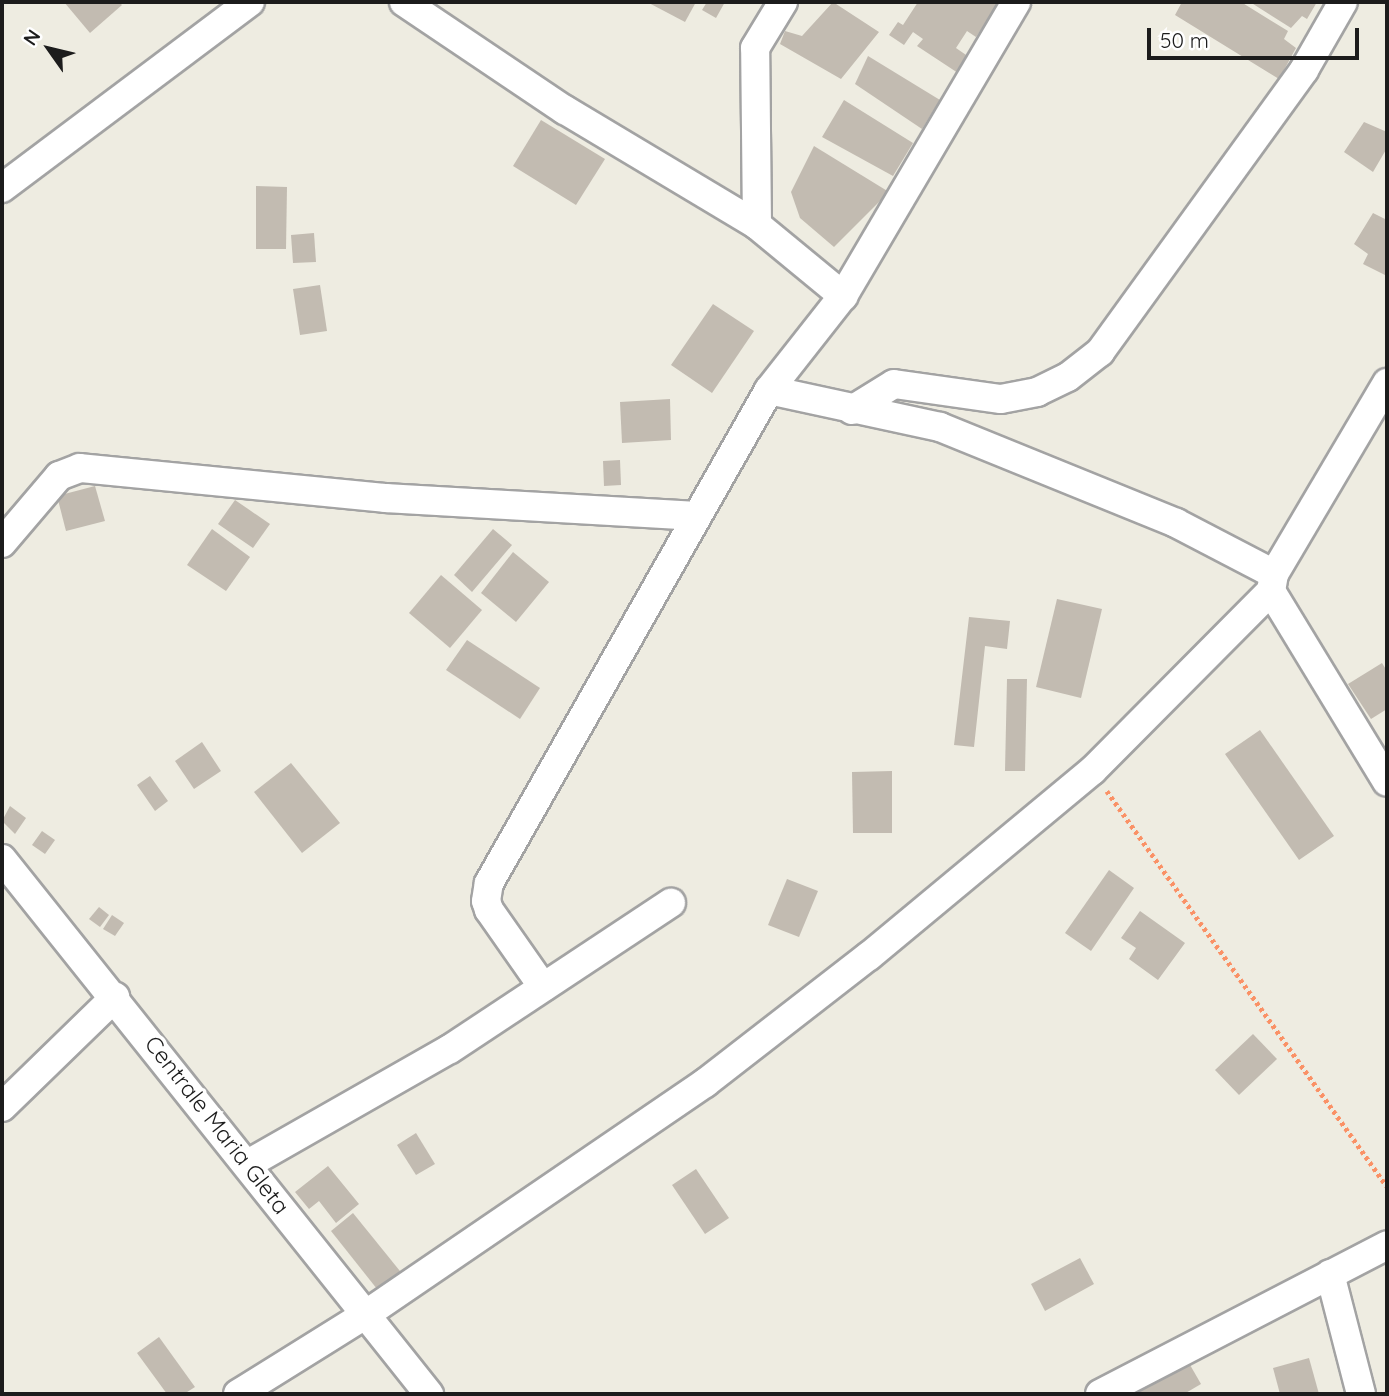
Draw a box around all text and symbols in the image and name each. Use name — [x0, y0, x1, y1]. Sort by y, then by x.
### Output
north arrow — [14, 14, 84, 84]
scale bar — [1151, 14, 1363, 58]
text: N — [18, 25, 45, 50]
text: 50 m — [1160, 27, 1209, 53]
street label: Centrale Maria Gleta — [139, 1030, 295, 1220]

